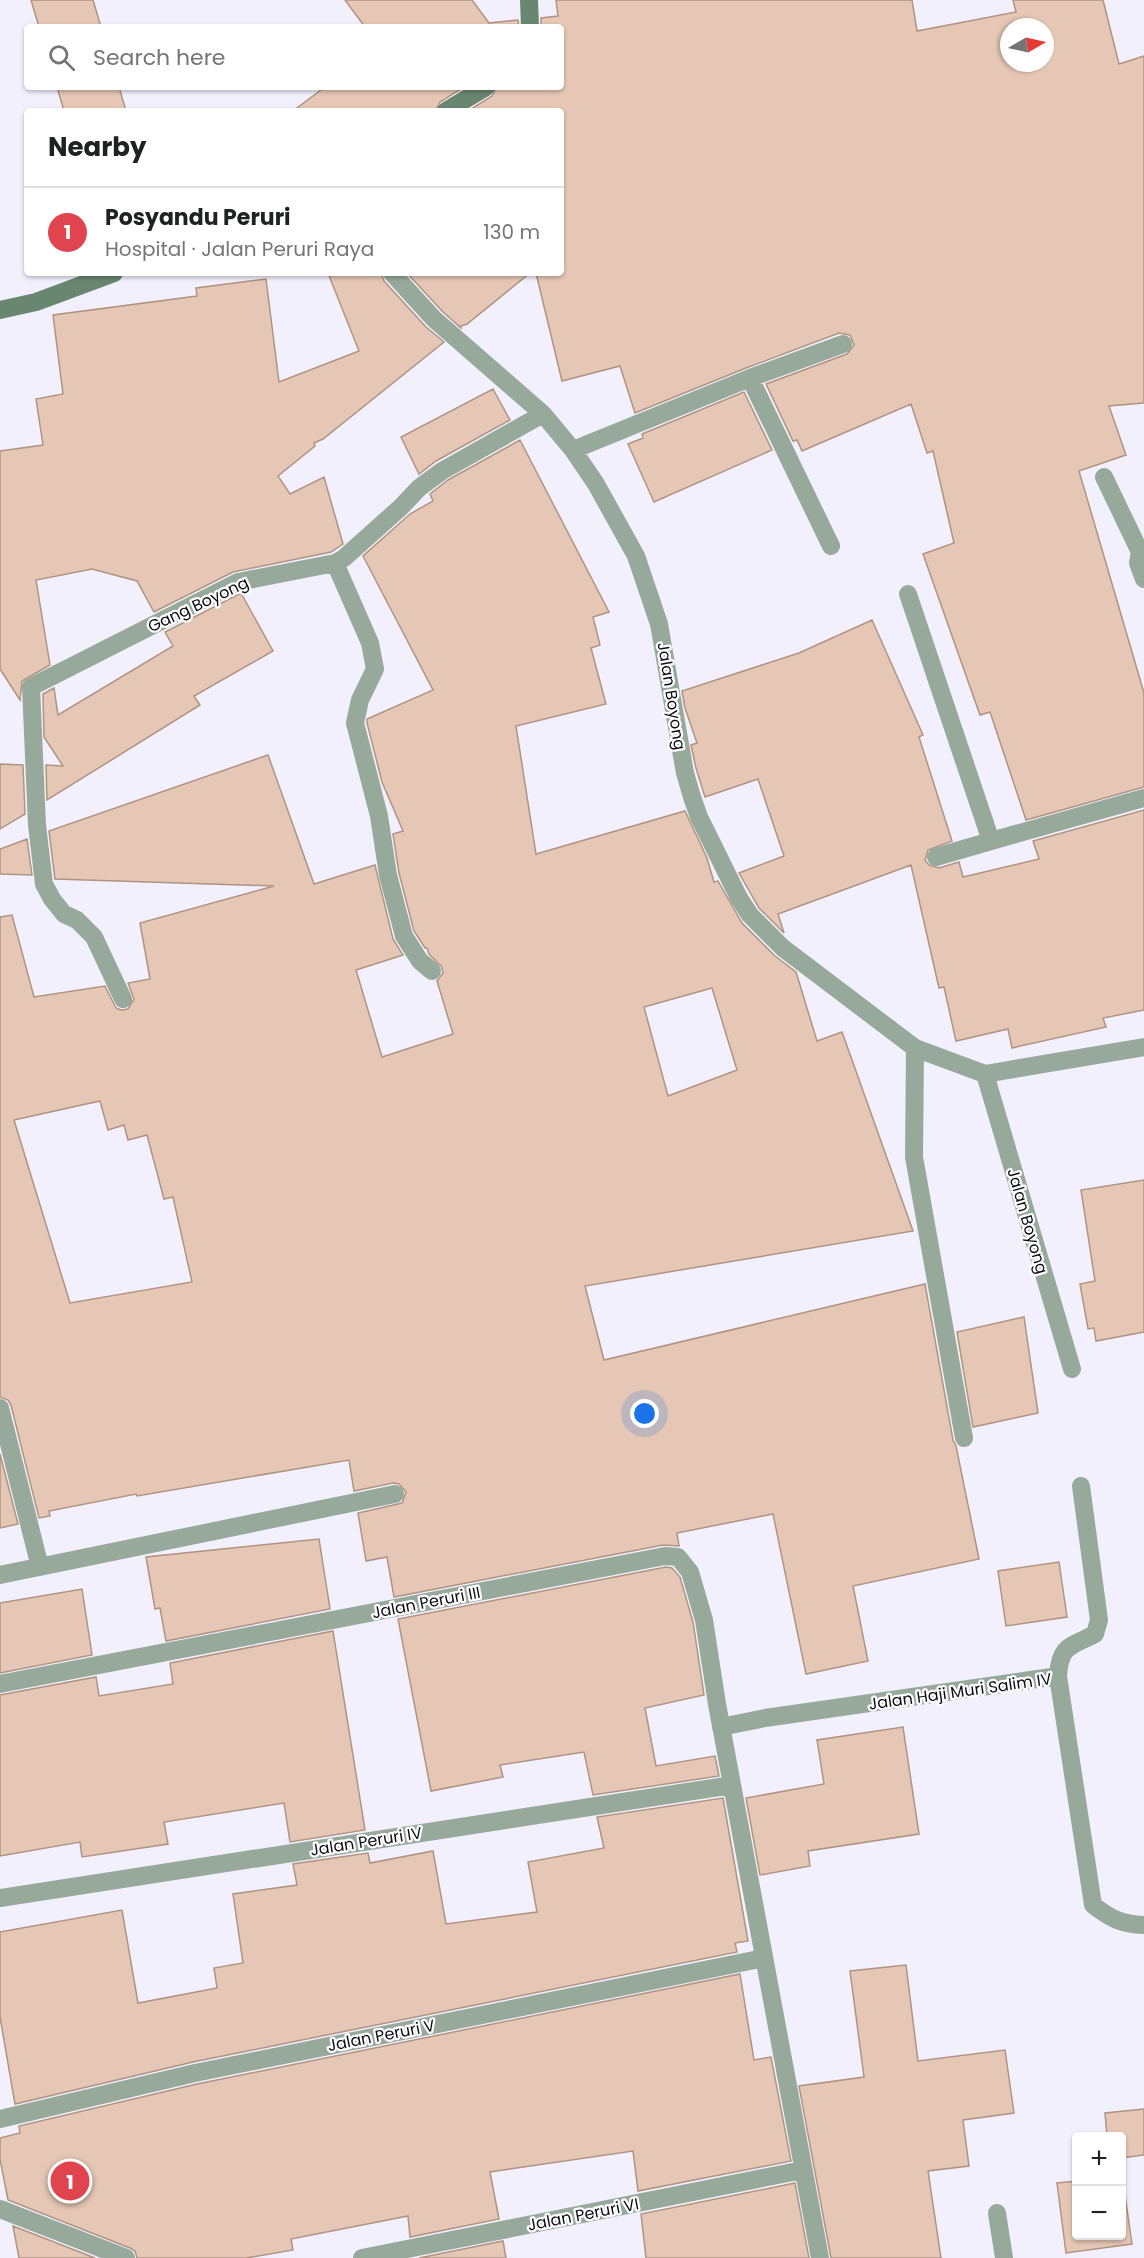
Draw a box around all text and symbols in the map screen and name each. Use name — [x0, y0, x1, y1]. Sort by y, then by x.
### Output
north arrow — [1000, 18, 1054, 72]
search box — [24, 24, 564, 90]
icon: search — [45, 41, 78, 74]
text: Search here — [93, 42, 226, 73]
text: Nearby — [48, 129, 146, 165]
text: Posyandu Peruri — [105, 202, 291, 233]
text: 1 — [64, 218, 71, 246]
text: 130 m — [483, 218, 540, 246]
text: Hospital · Jalan Peruri Raya — [105, 235, 374, 263]
street label: Gang Boyong — [144, 571, 252, 638]
street label: Jalan Boyong — [652, 640, 691, 752]
street label: Jalan Boyong — [1001, 1166, 1054, 1277]
your location — [630, 1399, 659, 1428]
street label: Jalan Peruri III — [370, 1581, 482, 1624]
street label: Jalan Haji Muri Salim IV — [867, 1667, 1053, 1716]
street label: Jalan Peruri IV — [309, 1821, 424, 1862]
street label: Jalan Peruri V — [325, 2014, 437, 2057]
map controls — [1072, 2132, 1126, 2240]
button: + — [1072, 2132, 1126, 2186]
pin: 1 — [50, 2158, 90, 2204]
button: − — [1072, 2186, 1126, 2240]
street label: Jalan Peruri VI — [525, 2192, 641, 2237]

